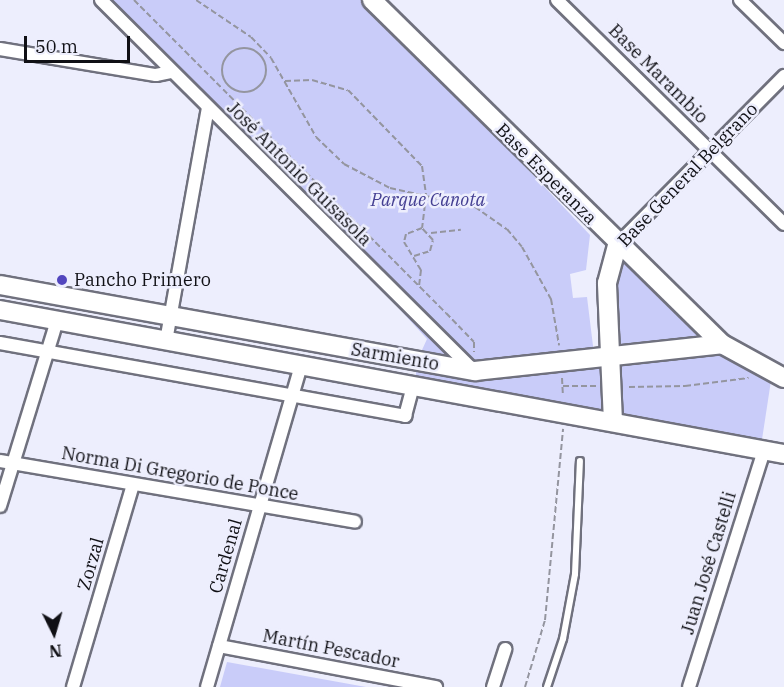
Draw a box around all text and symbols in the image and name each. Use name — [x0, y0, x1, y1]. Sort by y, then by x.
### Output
street label: Base Marambio — [604, 20, 712, 128]
scale bar — [27, 24, 134, 62]
text: 50 m — [35, 35, 78, 58]
street label: José Antonio Guisasola — [222, 97, 376, 251]
street label: Base General Belgrano — [614, 98, 762, 252]
street label: Base Esperanza — [491, 119, 601, 229]
park label: Parque Canota — [371, 189, 485, 211]
place label: Pancho Primero — [74, 269, 211, 291]
marker: Pancho Primero — [55, 273, 69, 287]
street label: Sarmiento — [349, 339, 441, 375]
street label: Norma Di Gregorio de Ponce — [60, 443, 300, 505]
street label: Juan José Castelli — [677, 489, 741, 637]
street label: Cardenal — [205, 516, 247, 596]
street label: Zorzal — [73, 535, 109, 593]
north arrow — [24, 603, 84, 663]
street label: Martín Pescador — [261, 625, 401, 673]
text: N — [48, 640, 63, 661]

